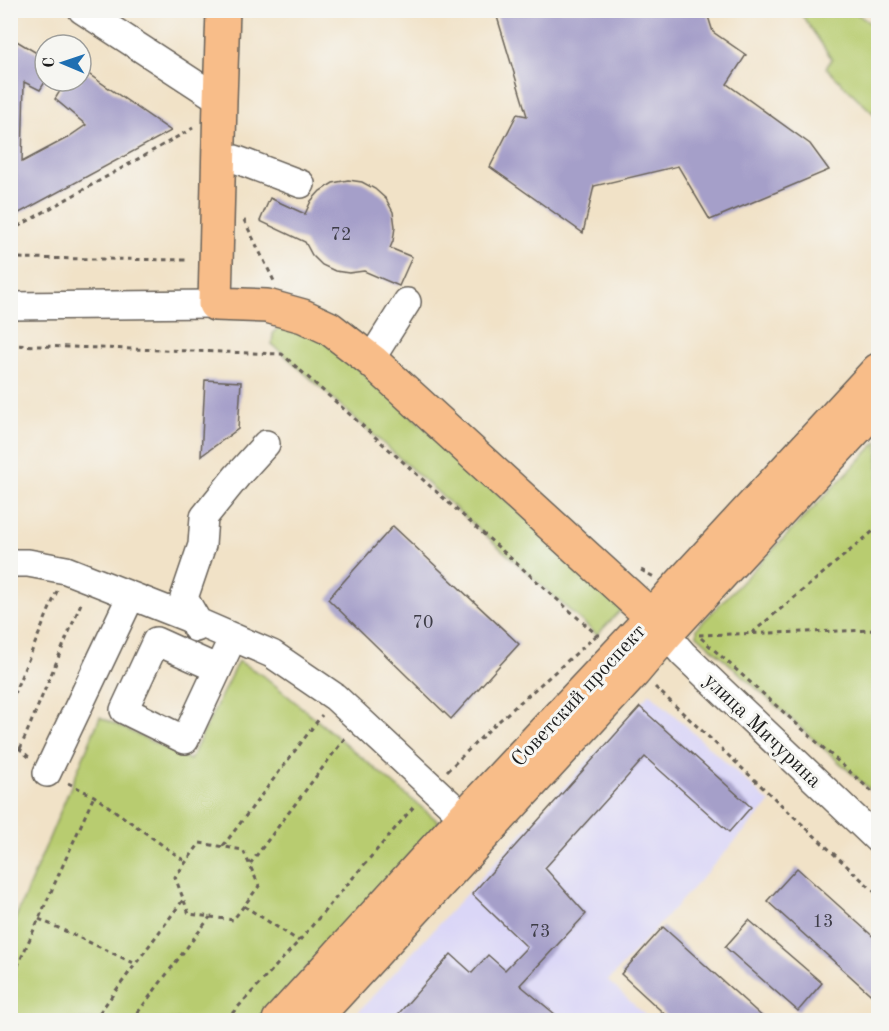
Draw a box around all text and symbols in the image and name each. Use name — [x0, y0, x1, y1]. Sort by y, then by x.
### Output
north arrow — [33, 33, 93, 93]
text: С — [42, 57, 58, 68]
house number: 72 — [331, 226, 351, 244]
house number: 70 — [413, 614, 433, 632]
street label: Советский проспект — [508, 621, 650, 771]
street label: улица Мичурина — [699, 670, 825, 792]
house number: 13 — [813, 913, 833, 931]
house number: 73 — [530, 923, 550, 941]

